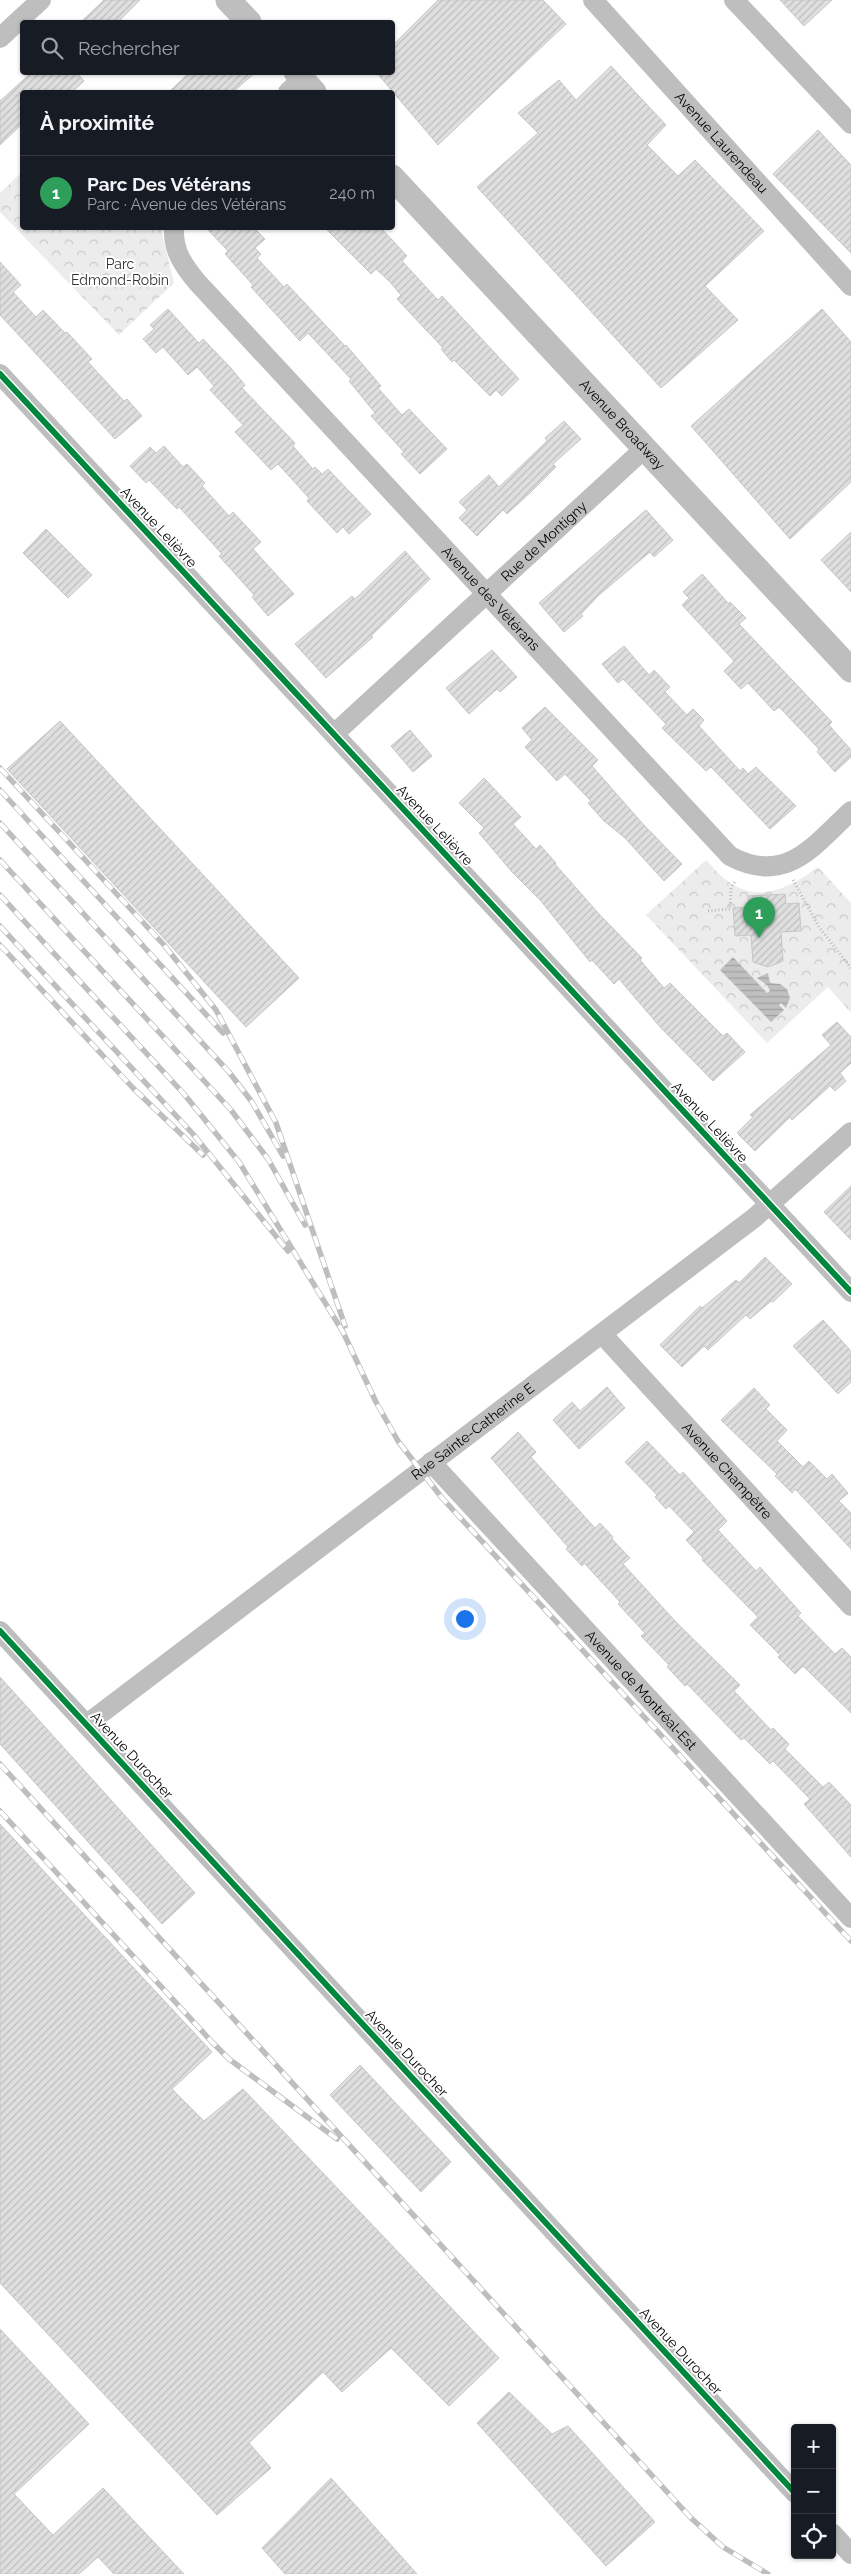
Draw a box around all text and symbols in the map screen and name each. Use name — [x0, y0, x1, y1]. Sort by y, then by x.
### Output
search box — [20, 20, 395, 75]
icon: search — [38, 34, 66, 62]
text: Rechercher — [78, 37, 180, 59]
street label: Avenue Laurendeau — [672, 89, 771, 197]
text: À proximité — [40, 110, 154, 135]
text: Parc Des Vétérans — [87, 173, 251, 195]
text: 1 — [52, 184, 60, 203]
text: 240 m — [329, 184, 375, 203]
text: Parc · Avenue des Vétérans — [87, 195, 286, 214]
park label: Parc Edmond-Robin — [71, 256, 169, 288]
street label: Avenue Broadway — [576, 376, 669, 473]
street label: Avenue Lelièvre — [118, 483, 200, 571]
street label: Rue de Montigny — [498, 498, 590, 584]
street label: Avenue des Vétérans — [438, 543, 543, 654]
street label: Avenue Lelièvre — [394, 781, 476, 869]
pin: 1 — [743, 897, 775, 938]
street label: Avenue Lelièvre — [669, 1078, 751, 1166]
street label: Rue Sainte-Catherine E — [408, 1380, 537, 1483]
street label: Avenue Champêtre — [679, 1419, 775, 1522]
your location — [452, 1606, 478, 1632]
street label: Avenue de Montréal-Est — [582, 1627, 700, 1753]
street label: Avenue Durocher — [88, 1708, 176, 1802]
street label: Avenue Durocher — [363, 2006, 451, 2100]
street label: Avenue Durocher — [637, 2304, 725, 2398]
map controls — [791, 2424, 836, 2559]
button: + — [791, 2424, 836, 2469]
button: − — [791, 2469, 836, 2514]
button: locate — [791, 2514, 836, 2559]

